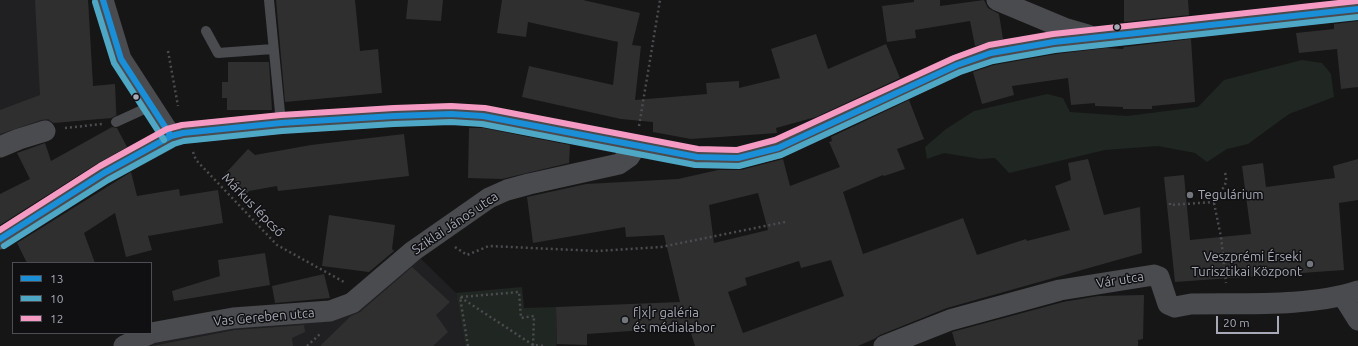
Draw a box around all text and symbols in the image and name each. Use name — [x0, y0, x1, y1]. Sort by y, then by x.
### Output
unlabelled marker — [1112, 22, 1122, 32]
unlabelled marker — [131, 92, 141, 102]
street label: Márkus lépcső — [219, 170, 287, 240]
place label: Tegulárium — [1198, 187, 1264, 203]
street label: Sziklai János utca — [409, 188, 501, 258]
marker: Tegulárium — [1185, 190, 1195, 200]
place label: Veszprémi Érseki Turisztikai Központ — [1191, 249, 1302, 280]
marker: Veszprémi Érseki Turisztikai Központ — [1305, 259, 1315, 269]
legend — [12, 262, 152, 334]
street label: Vár utca — [1095, 269, 1145, 291]
text: 13 — [50, 272, 64, 285]
text: 10 — [50, 292, 64, 305]
street label: Vas Gereben utca — [213, 305, 315, 329]
place label: f|x|r galéria és médialabor — [633, 305, 715, 336]
scale bar — [1218, 308, 1281, 334]
text: 12 — [50, 312, 64, 325]
marker: f|x|r galéria és médialabor — [620, 315, 630, 325]
text: 20 m — [1223, 316, 1250, 329]

